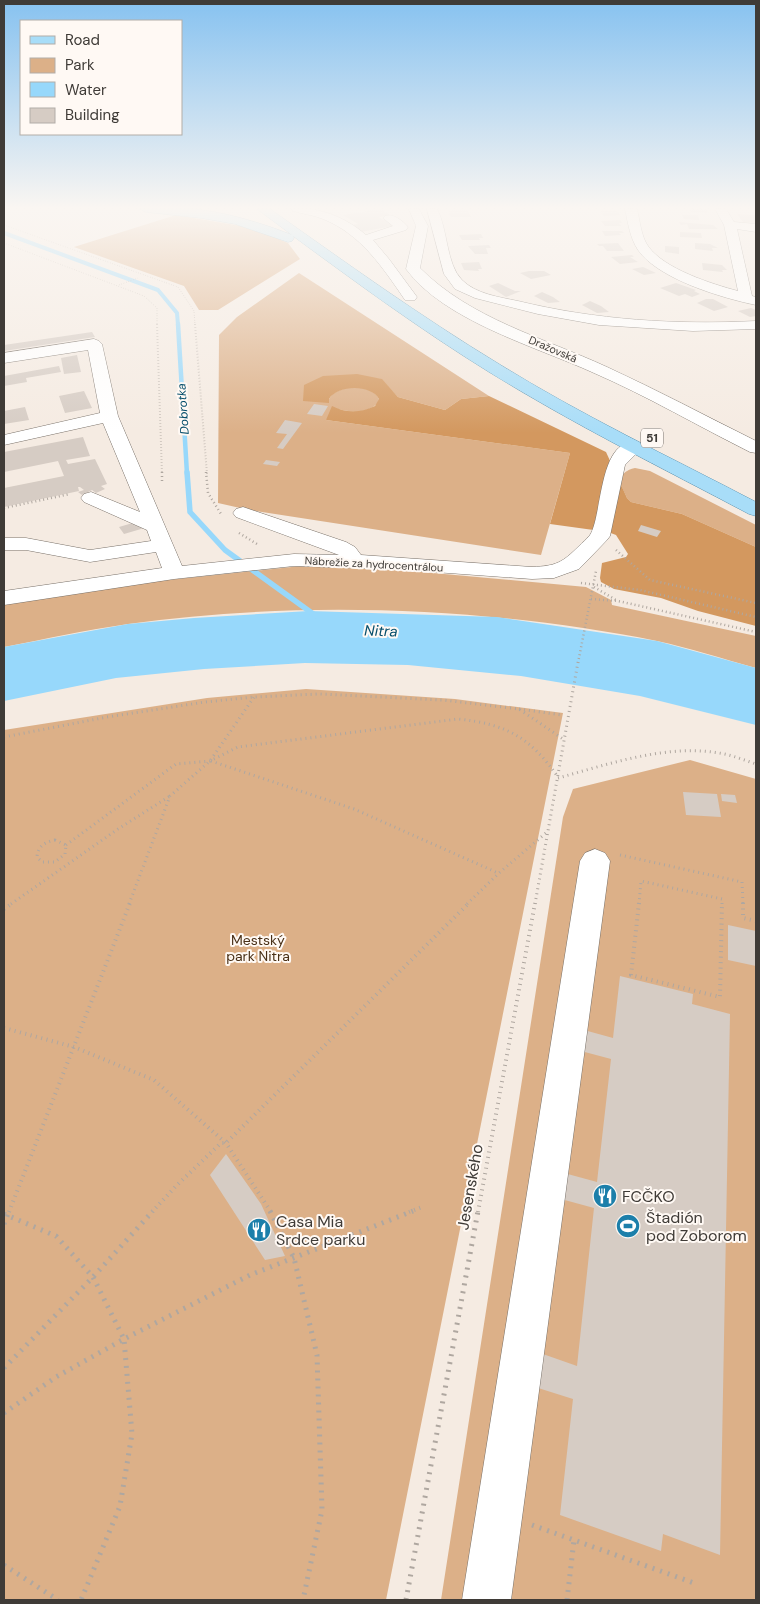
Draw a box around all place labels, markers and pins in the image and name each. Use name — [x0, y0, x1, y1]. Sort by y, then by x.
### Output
restaurant icon: FCČKO — [592, 1183, 618, 1209]
place label: FCČKO — [622, 1186, 675, 1207]
place label: Štadión pod Zoborom — [646, 1207, 747, 1246]
place label: Casa Mia Srdce parku — [276, 1211, 365, 1250]
sports icon: Štadión pod Zoborom — [615, 1213, 641, 1239]
restaurant icon: Casa Mia Srdce parku — [246, 1217, 272, 1243]

